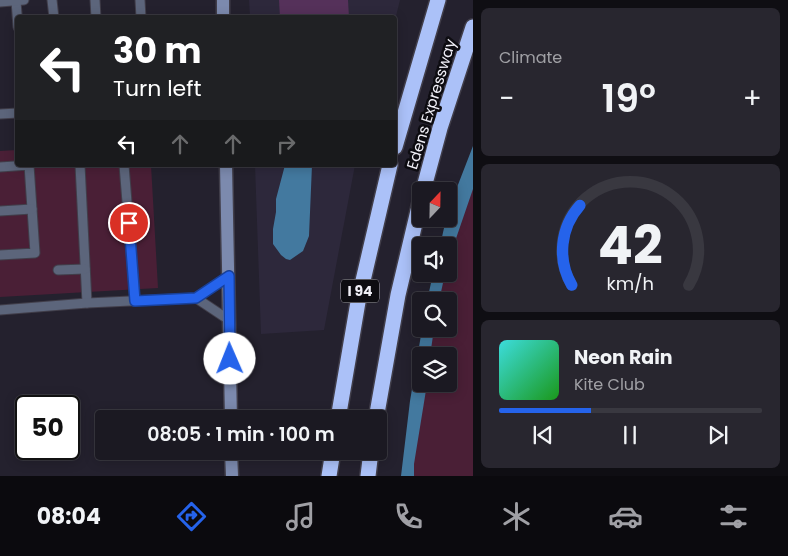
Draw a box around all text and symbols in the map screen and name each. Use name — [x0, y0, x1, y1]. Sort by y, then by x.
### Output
text: 30 m — [113, 26, 201, 75]
icon: left — [30, 35, 95, 100]
street label: Edens Expressway — [401, 36, 461, 172]
text: Climate — [499, 46, 562, 69]
text: 19° — [601, 72, 656, 125]
text: Turn left — [113, 73, 201, 104]
text: − — [499, 79, 514, 118]
text: + — [743, 79, 762, 118]
icon: left — [113, 130, 141, 158]
icon: ahead — [166, 130, 194, 158]
icon: ahead — [219, 130, 247, 158]
icon: right — [272, 130, 300, 158]
north arrow — [412, 182, 458, 228]
map controls — [412, 182, 457, 392]
pin — [108, 202, 150, 244]
icon: arrive — [115, 209, 143, 237]
text: 42 — [598, 209, 663, 282]
button: sound — [412, 237, 457, 282]
text: km/h — [607, 271, 654, 296]
road number: I 94 — [341, 280, 379, 302]
button: search — [412, 292, 457, 337]
position arrow — [203, 332, 255, 384]
text: Neon Rain — [574, 344, 673, 371]
button: layers — [412, 347, 457, 392]
text: Kite Club — [574, 373, 645, 396]
speed limit sign: 50 — [15, 395, 80, 460]
text: 08:05 · 1 min · 100 m — [147, 421, 335, 448]
icon: previous — [529, 421, 557, 449]
icon: pause — [616, 421, 644, 449]
icon: next — [704, 421, 732, 449]
icon: directions — [174, 499, 209, 534]
icon: music — [283, 499, 318, 534]
icon: phone — [391, 499, 426, 534]
icon: climate — [499, 499, 534, 534]
icon: car — [608, 499, 643, 534]
icon: filters — [716, 499, 751, 534]
text: 08:04 — [37, 501, 101, 532]

